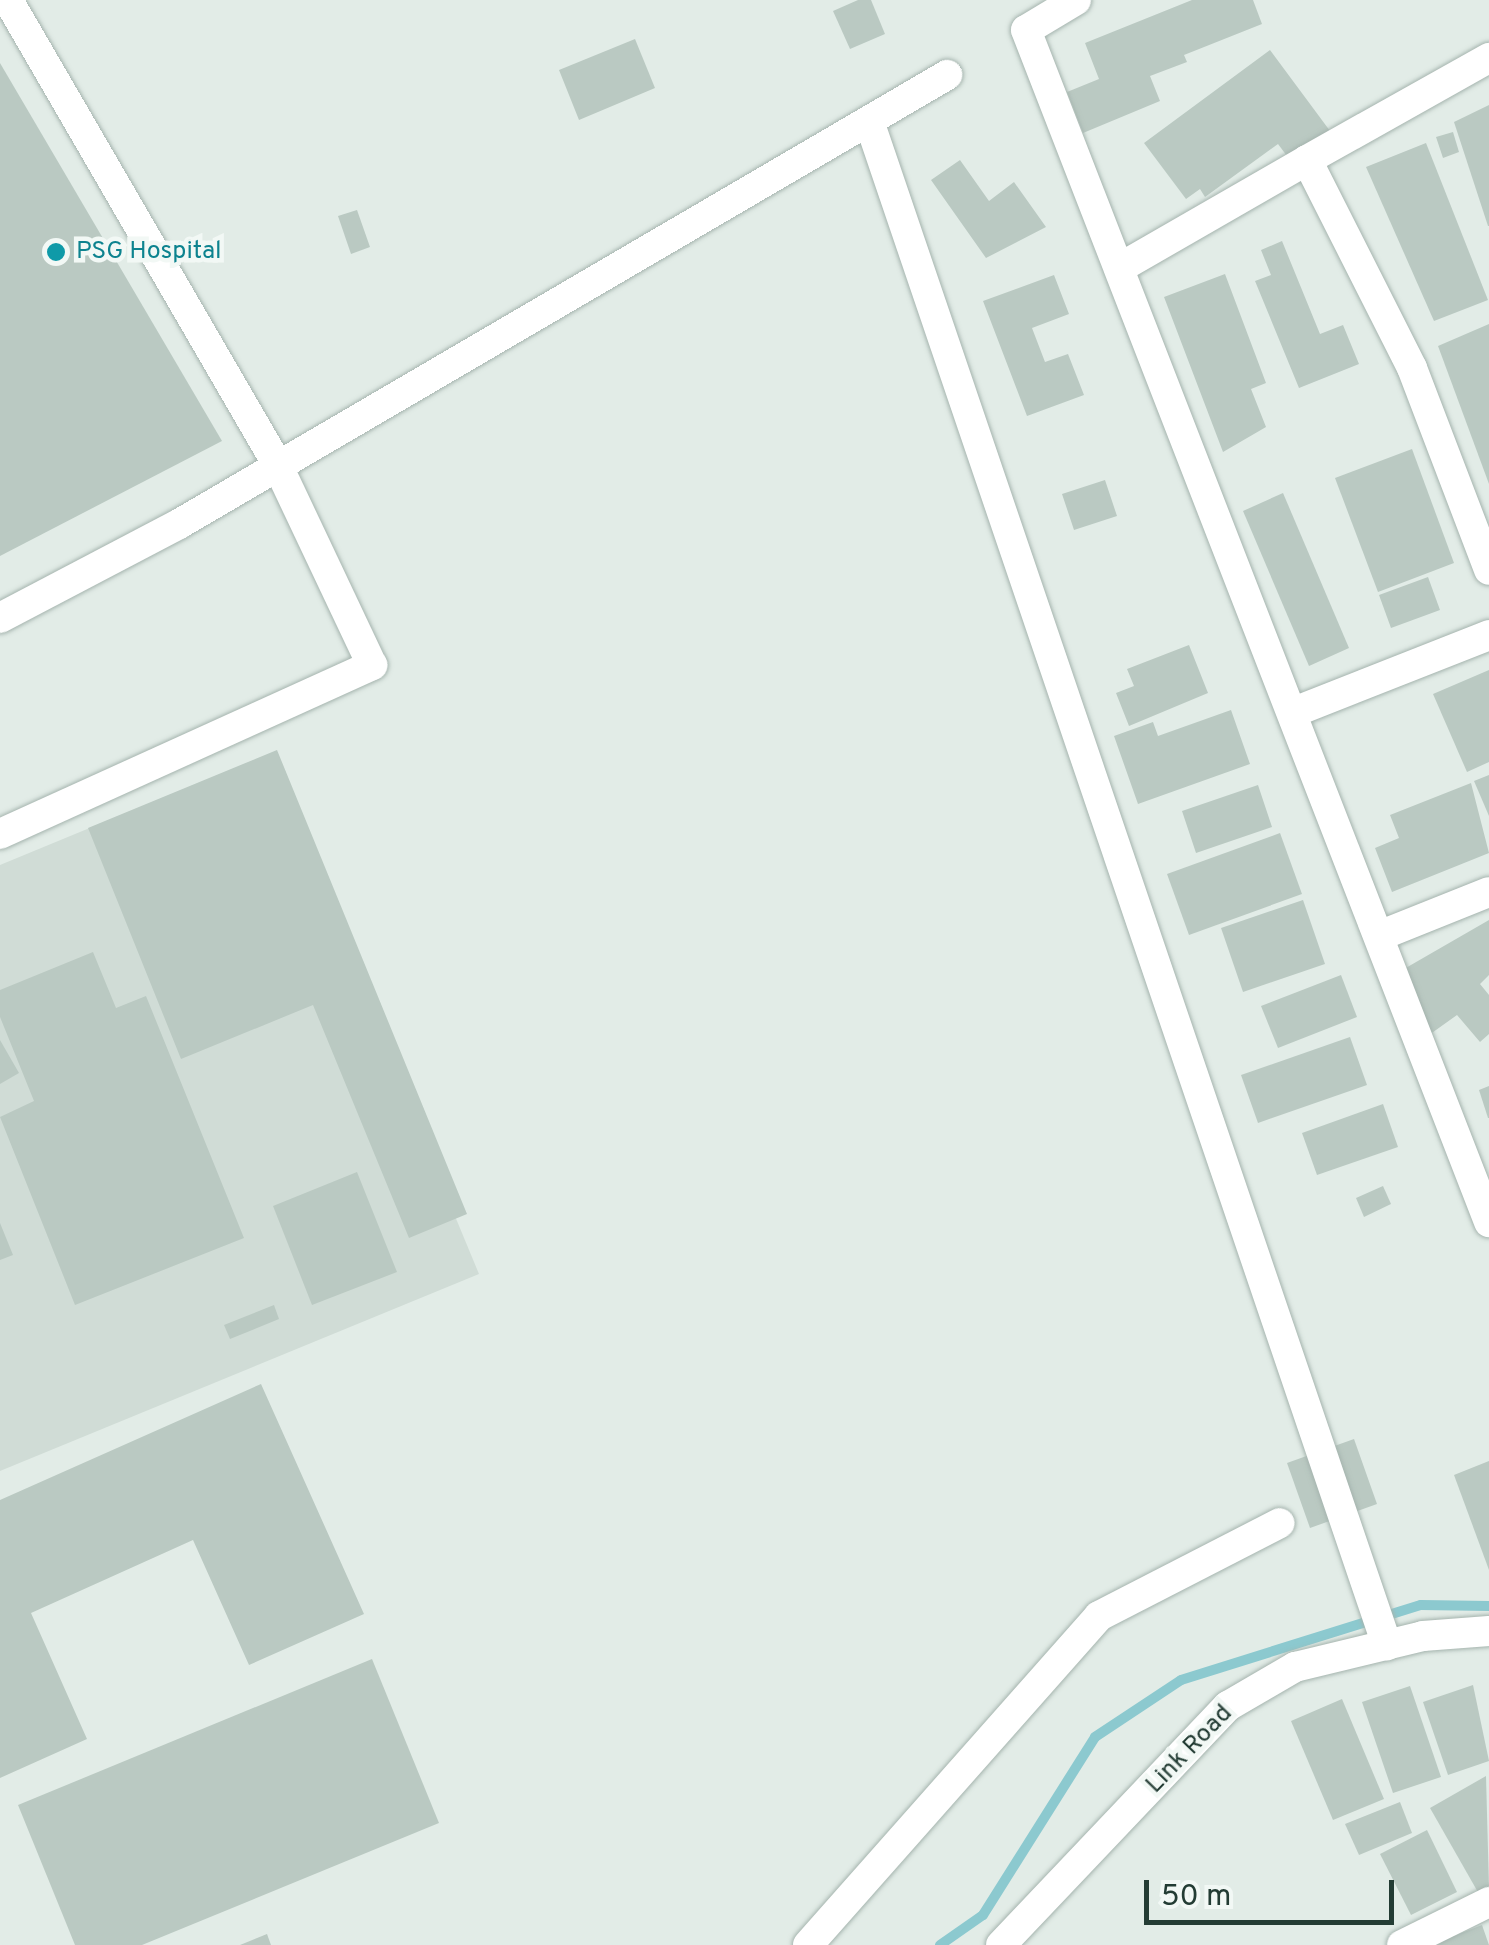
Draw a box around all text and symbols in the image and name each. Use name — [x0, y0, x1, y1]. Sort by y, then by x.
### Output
place label: PSG Hospital — [76, 237, 222, 267]
marker: PSG Hospital — [45, 241, 67, 263]
street label: Link Road — [1141, 1700, 1239, 1800]
scale bar — [1149, 1860, 1399, 1922]
text: 50 m — [1161, 1879, 1231, 1916]

